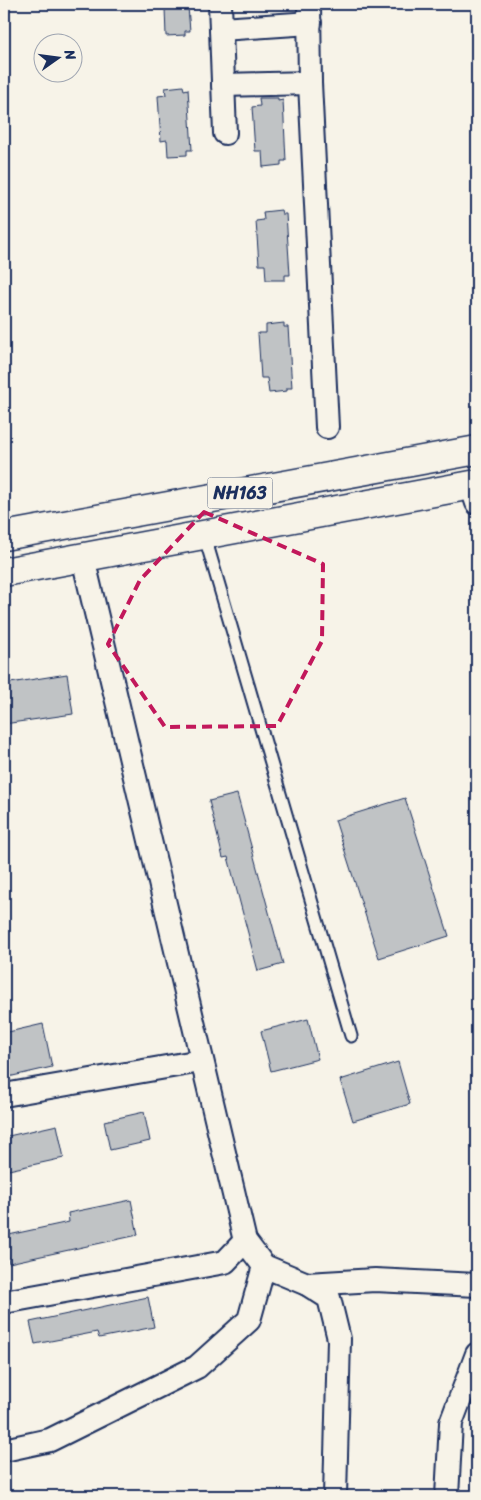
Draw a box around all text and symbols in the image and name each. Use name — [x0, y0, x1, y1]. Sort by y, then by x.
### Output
north arrow — [32, 32, 82, 82]
text: N — [57, 46, 84, 63]
road number: NH163 — [208, 478, 272, 508]

